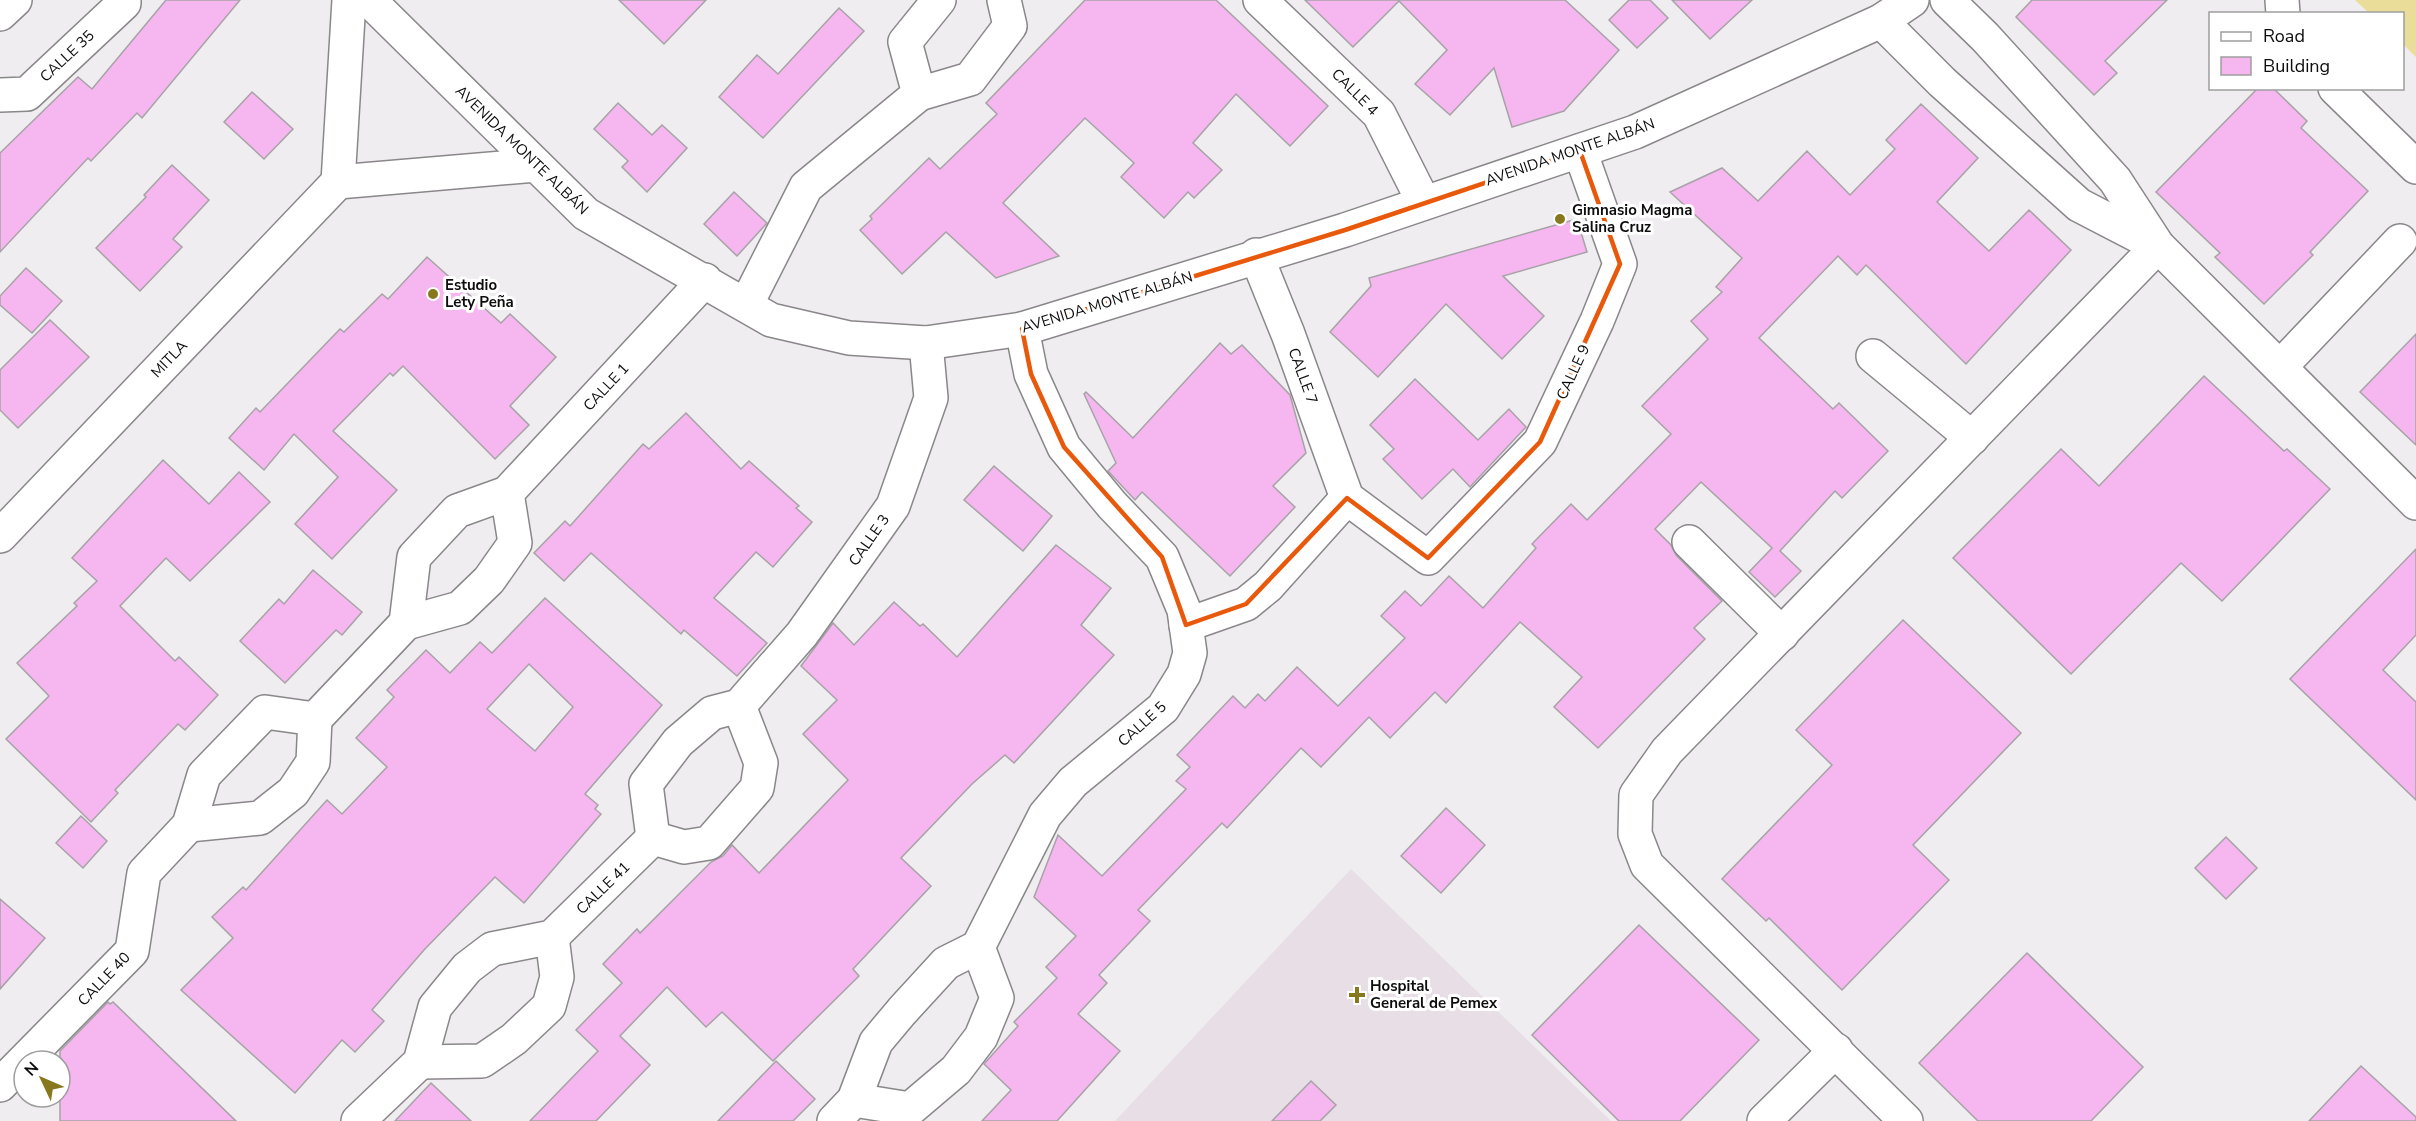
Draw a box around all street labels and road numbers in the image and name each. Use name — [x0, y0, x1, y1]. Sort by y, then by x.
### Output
street label: CALLE 35 — [35, 26, 99, 86]
street label: CALLE 4 — [1327, 64, 1383, 120]
street label: AVENIDA MONTE ALBÁN — [451, 81, 593, 219]
street label: AVENIDA MONTE ALBÁN — [1483, 114, 1657, 190]
street label: AVENIDA MONTE ALBÁN — [1019, 266, 1195, 338]
street label: MITLA — [146, 336, 192, 382]
street label: CALLE 9 — [1552, 341, 1594, 403]
street label: CALLE 7 — [1284, 345, 1322, 407]
street label: CALLE 1 — [579, 359, 633, 415]
street label: CALLE 3 — [844, 510, 894, 570]
street label: CALLE 5 — [1114, 697, 1170, 751]
street label: CALLE 41 — [572, 857, 634, 919]
street label: CALLE 40 — [73, 948, 135, 1010]

